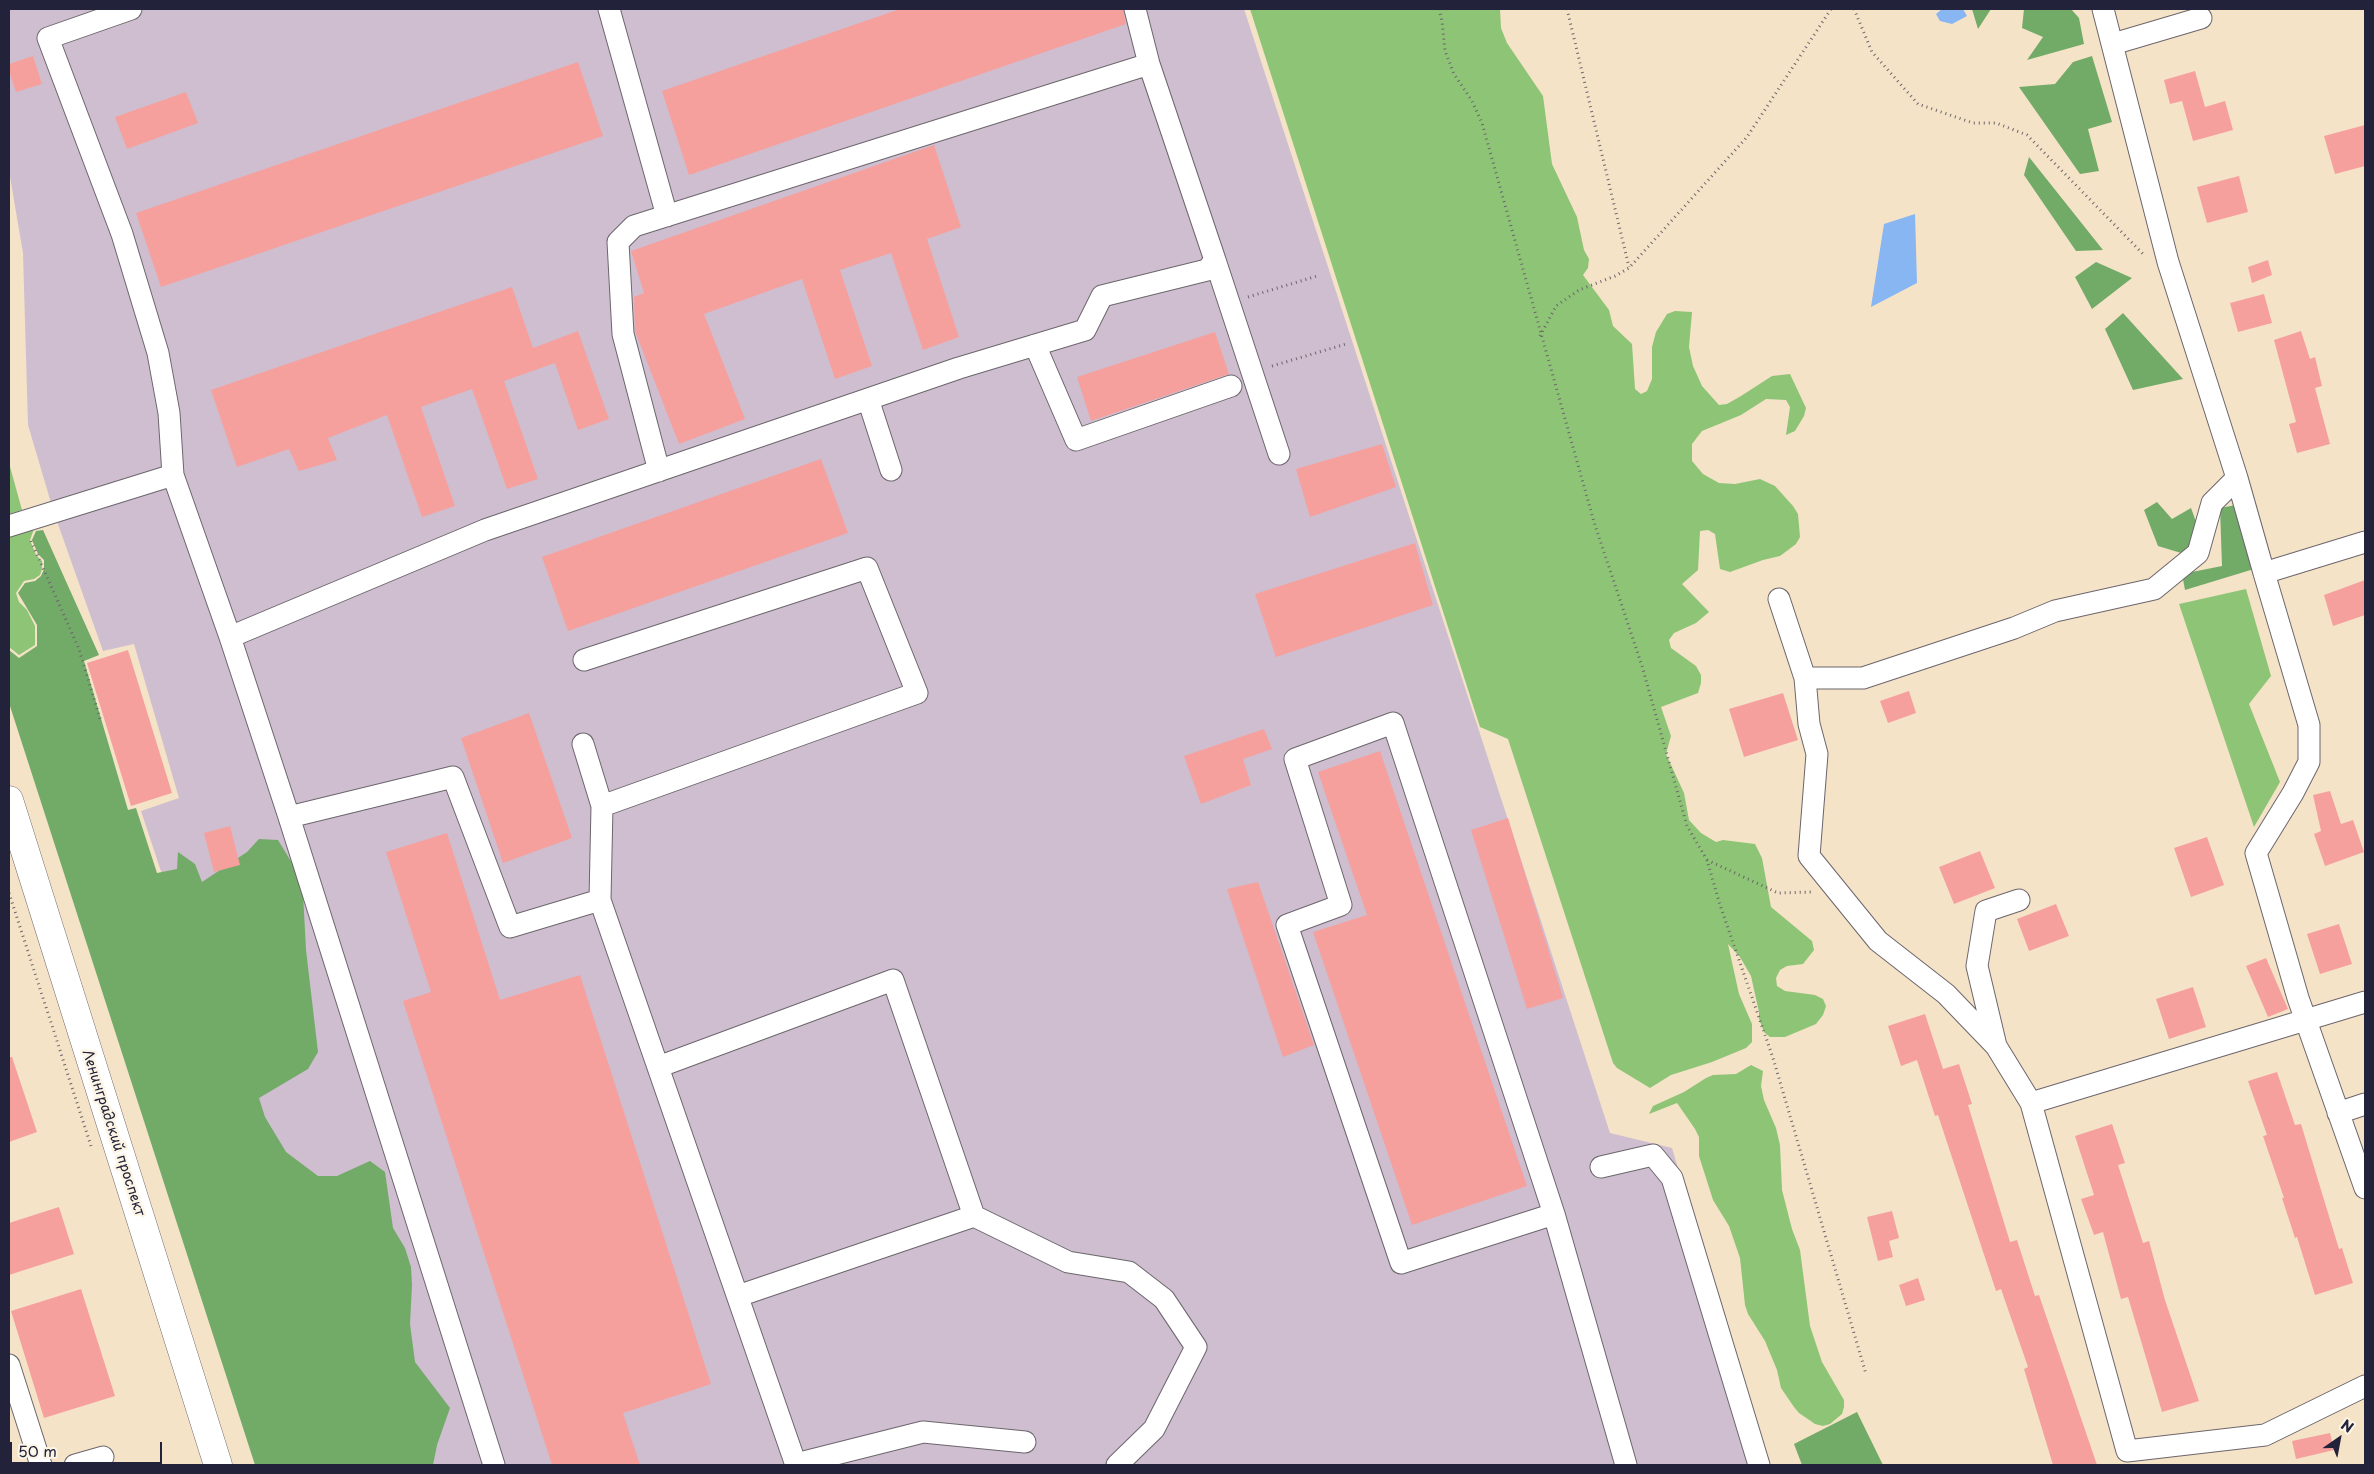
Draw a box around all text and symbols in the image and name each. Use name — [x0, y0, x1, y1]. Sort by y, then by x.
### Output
street label: Ленинградский проспект — [78, 1048, 148, 1218]
north arrow — [2314, 1414, 2364, 1464]
text: N — [2337, 1414, 2358, 1438]
scale bar — [12, 1432, 165, 1464]
text: 50 m — [18, 1439, 57, 1462]

